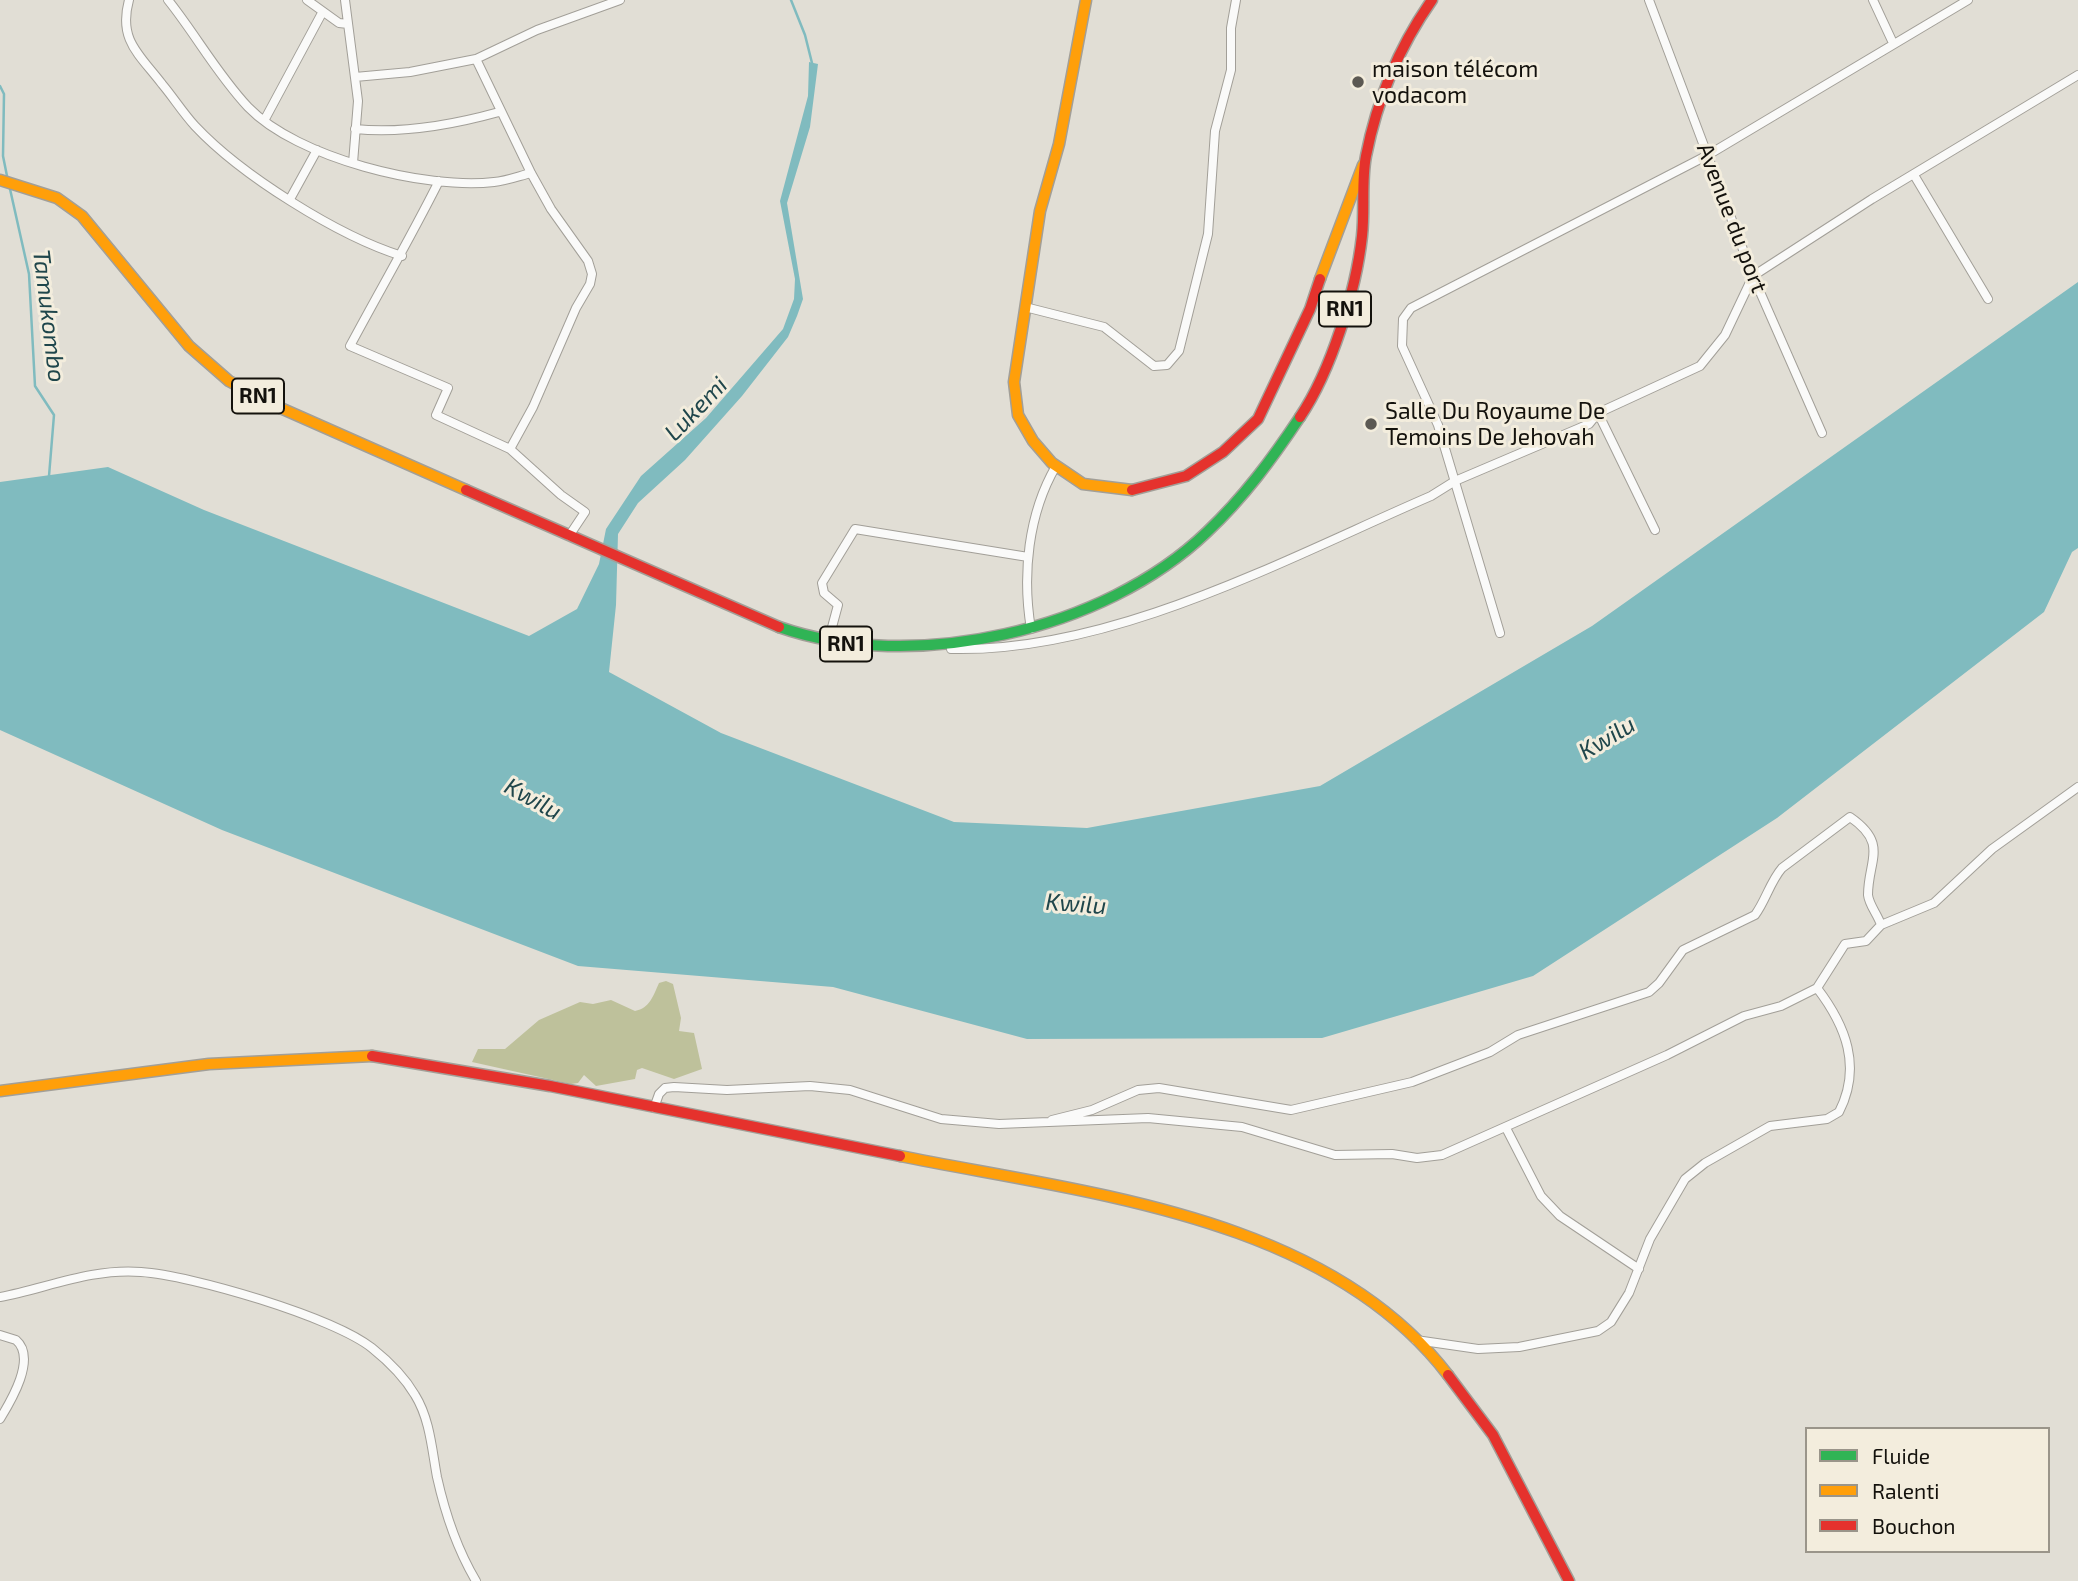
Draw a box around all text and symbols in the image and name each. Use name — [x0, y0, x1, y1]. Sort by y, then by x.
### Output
place label: maison télécom vodacom — [1372, 55, 1538, 109]
marker: maison télécom vodacom — [1350, 74, 1366, 90]
street label: Avenue du port — [1691, 139, 1773, 297]
water label: Tamukombo — [27, 248, 71, 384]
road number: RN1 — [1319, 292, 1371, 326]
water label: Lukemi — [659, 371, 733, 447]
road number: RN1 — [232, 378, 284, 414]
place label: Salle Du Royaume De Temoins De Jehovah — [1385, 397, 1605, 451]
marker: Salle Du Royaume De Temoins De Jehovah — [1363, 416, 1379, 432]
road number: RN1 — [820, 626, 872, 662]
water label: Kwilu — [1574, 710, 1640, 766]
water label: Kwilu — [499, 772, 567, 826]
water label: Kwilu — [1045, 888, 1107, 920]
legend — [1805, 1427, 2050, 1553]
text: Fluide — [1872, 1443, 1930, 1468]
text: Ralenti — [1872, 1478, 1939, 1503]
text: Bouchon — [1872, 1513, 1956, 1538]

